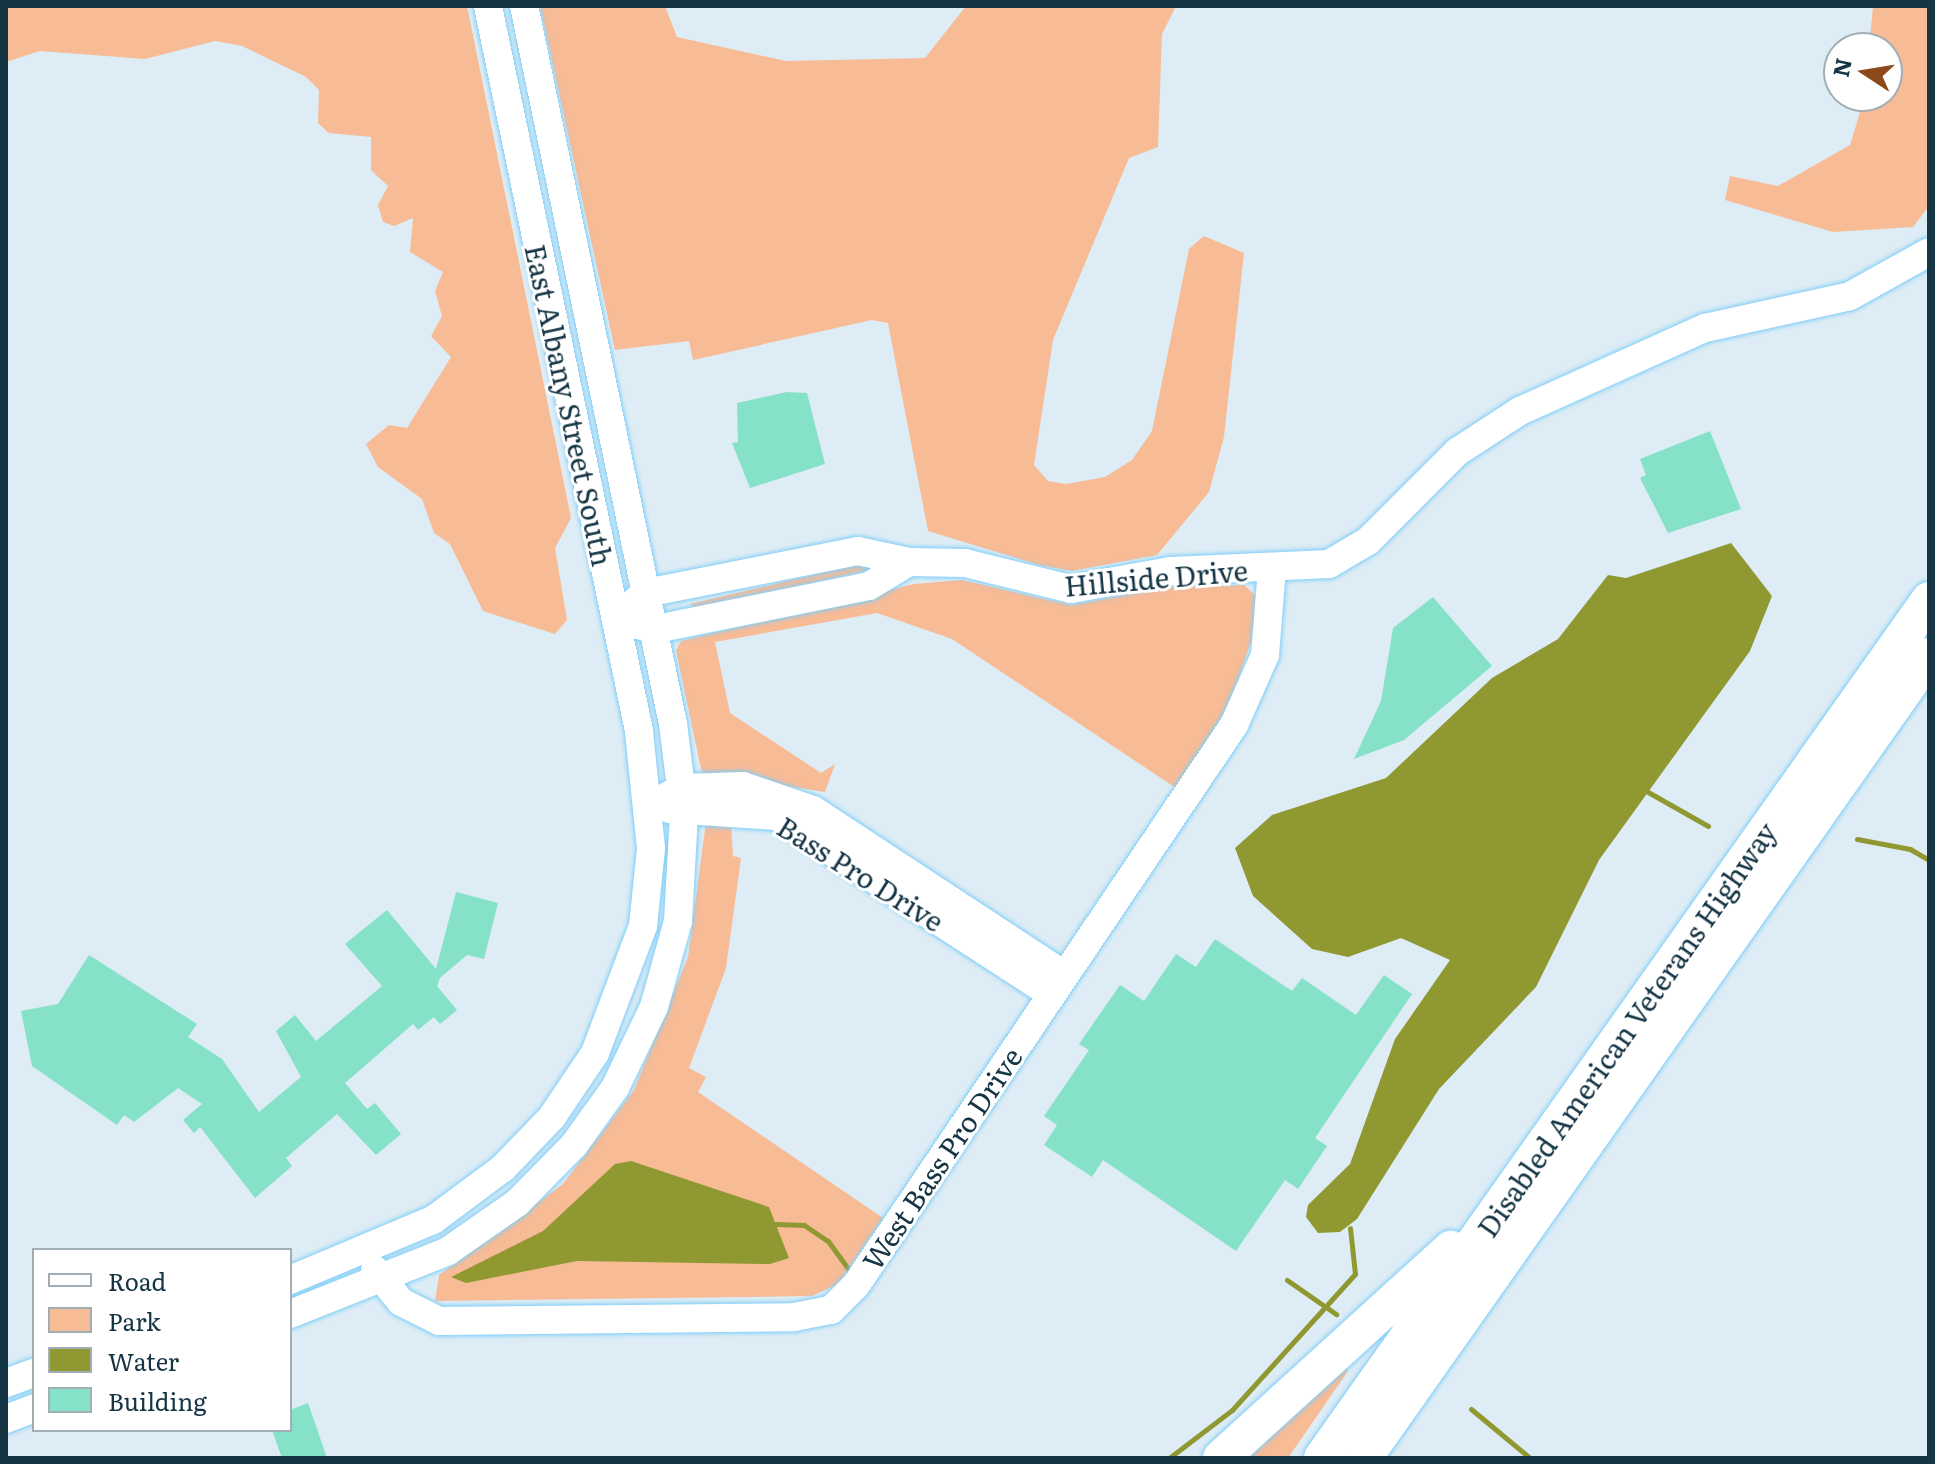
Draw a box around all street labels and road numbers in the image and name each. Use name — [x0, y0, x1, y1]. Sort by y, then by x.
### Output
street label: East Albany Street South — [519, 241, 621, 569]
street label: Hillside Drive — [1063, 552, 1249, 602]
street label: Bass Pro Drive — [772, 809, 950, 937]
street label: Disabled American Veterans Highway — [1469, 815, 1783, 1243]
street label: West Bass Pro Drive — [854, 1040, 1028, 1276]

